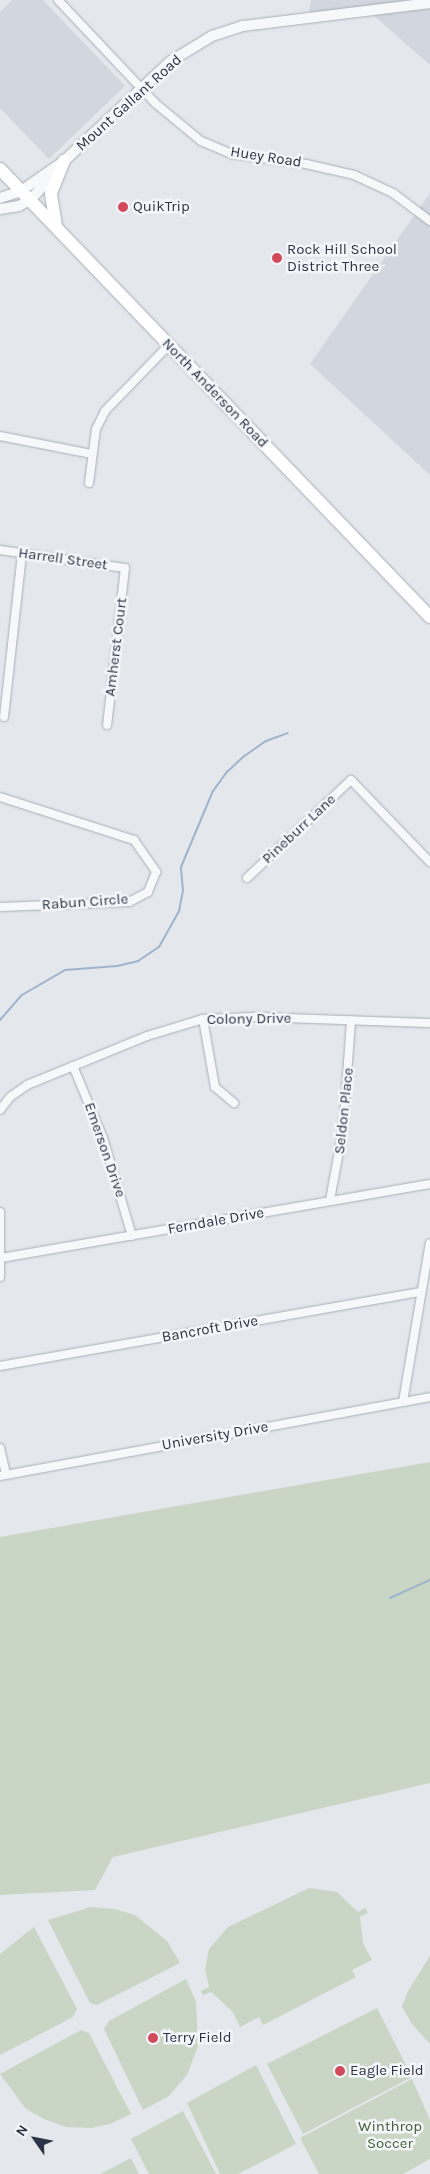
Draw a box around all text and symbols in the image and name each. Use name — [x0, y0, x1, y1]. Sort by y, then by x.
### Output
street label: Mount Gallant Road — [73, 51, 185, 155]
street label: Huey Road — [229, 142, 303, 172]
place label: QuikTrip — [133, 198, 190, 216]
marker: QuikTrip — [117, 201, 129, 213]
place label: Rock Hill School District Three — [287, 240, 397, 275]
marker: Rock Hill School District Three — [271, 252, 283, 264]
street label: North Anderson Road — [158, 335, 272, 451]
street label: Harrell Street — [17, 544, 109, 574]
street label: Amherst Court — [101, 597, 131, 697]
street label: Pineburr Lane — [259, 790, 339, 868]
street label: Rabun Circle — [41, 890, 129, 914]
street label: Colony Drive — [207, 1009, 291, 1029]
street label: Seldon Place — [331, 1067, 357, 1155]
street label: Emerson Drive — [80, 1100, 130, 1200]
street label: Ferndale Drive — [167, 1204, 265, 1238]
street label: Bancroft Drive — [160, 1312, 260, 1346]
street label: University Drive — [160, 1418, 270, 1454]
place label: Terry Field — [163, 2029, 232, 2047]
marker: Terry Field — [147, 2032, 159, 2044]
place label: Eagle Field — [350, 2062, 424, 2080]
marker: Eagle Field — [334, 2065, 346, 2077]
north arrow — [10, 2114, 60, 2164]
park label: Winthrop Soccer — [358, 2117, 422, 2152]
text: N — [12, 2122, 32, 2139]

